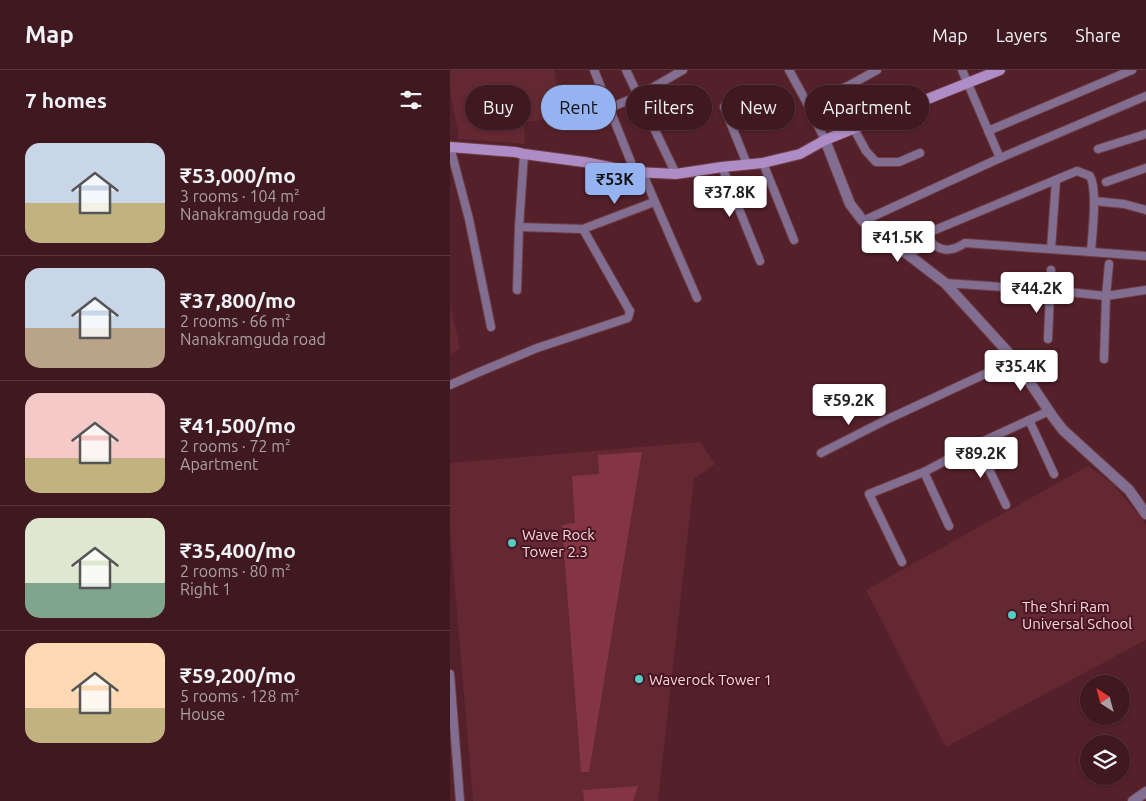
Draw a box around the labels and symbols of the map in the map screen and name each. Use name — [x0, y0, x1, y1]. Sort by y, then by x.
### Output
pin: ₹53K — [585, 162, 645, 205]
pin: ₹37.8K — [689, 176, 771, 218]
pin: ₹41.5K — [857, 220, 939, 263]
pin: ₹44.2K — [996, 272, 1078, 314]
pin: ₹35.4K — [980, 350, 1062, 392]
pin: ₹59.2K — [808, 384, 890, 426]
pin: ₹89.2K — [940, 436, 1022, 479]
place label: Wave Rock Tower 2.3 — [522, 526, 595, 560]
marker: Wave Rock Tower 2.3 — [506, 537, 518, 549]
place label: The Shri Ram Universal School — [1022, 598, 1132, 632]
marker: The Shri Ram Universal School — [1006, 609, 1018, 621]
place label: Waverock Tower 1 — [649, 671, 772, 688]
marker: Waverock Tower 1 — [633, 673, 645, 685]
north arrow — [1080, 675, 1130, 725]

